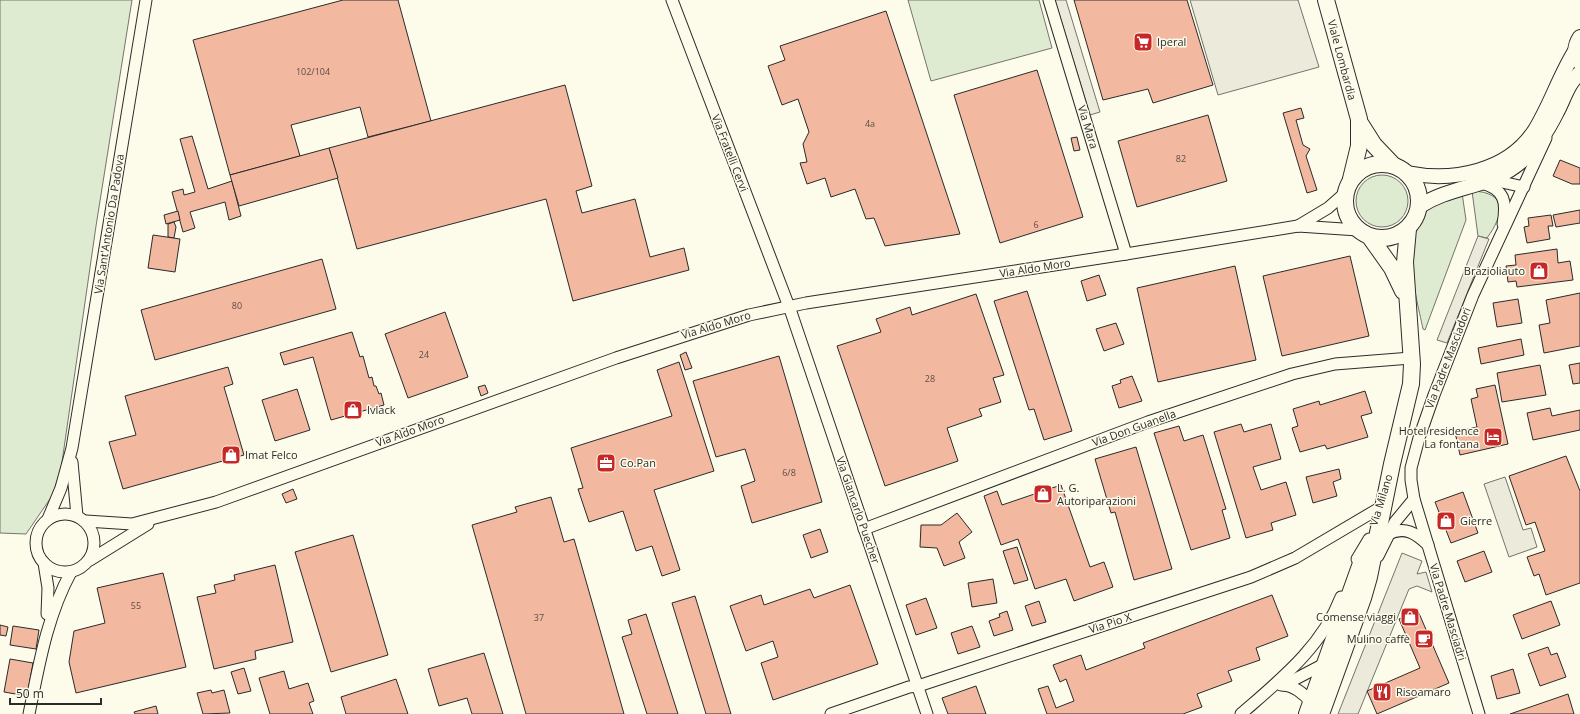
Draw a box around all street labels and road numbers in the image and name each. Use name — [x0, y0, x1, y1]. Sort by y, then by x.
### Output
street label: Viale Lombardia — [1325, 18, 1360, 102]
street label: Via Mara — [1075, 103, 1102, 151]
street label: Via Fratelli Cervi — [709, 112, 752, 194]
street label: Via Sant'Antonio Da Padova — [90, 153, 127, 295]
street label: Via Aldo Moro — [998, 254, 1072, 281]
street label: Via Padre Masciadori — [1421, 305, 1474, 411]
street label: Via Aldo Moro — [679, 307, 753, 342]
street label: Via Don Guanella — [1090, 405, 1178, 450]
street label: Via Aldo Moro — [373, 411, 447, 450]
street label: Via Giancarlo Puecher — [833, 454, 884, 566]
street label: Via Milano — [1366, 472, 1396, 528]
street label: Via Padre Masciadri — [1427, 562, 1470, 662]
street label: Via Pio X — [1087, 608, 1133, 636]

